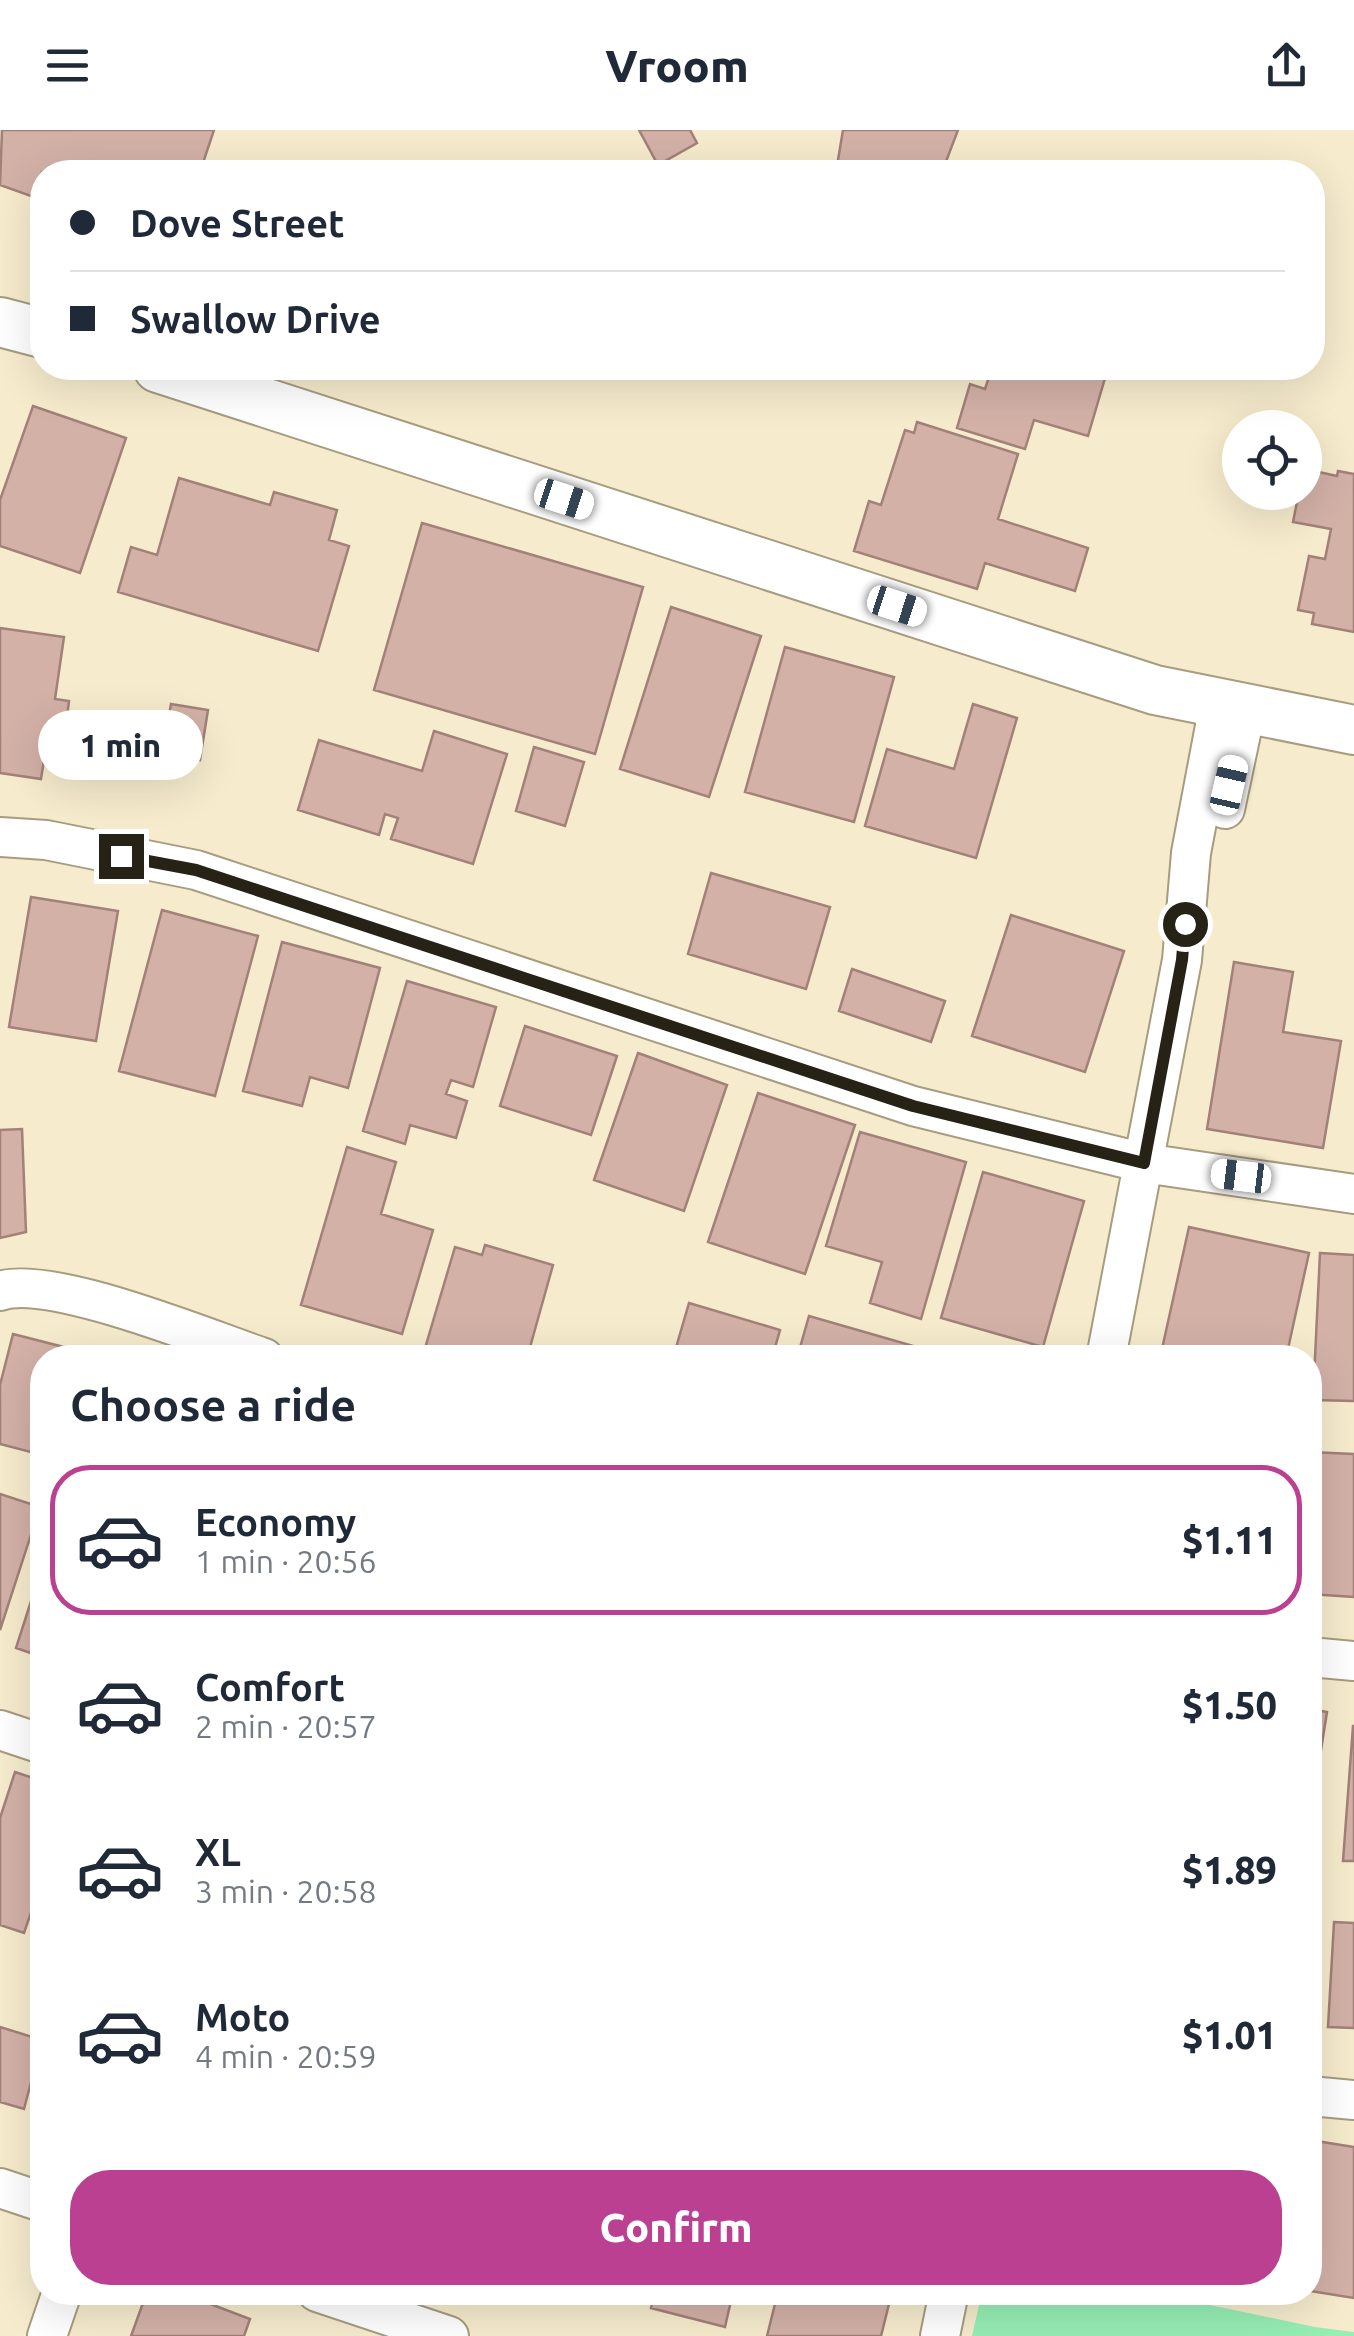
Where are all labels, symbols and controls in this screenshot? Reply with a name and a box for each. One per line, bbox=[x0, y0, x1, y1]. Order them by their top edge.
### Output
icon: menu bbox=[40, 38, 95, 93]
icon: share bbox=[1259, 38, 1314, 93]
text: Vroom bbox=[605, 40, 749, 91]
text: Dove Street bbox=[130, 202, 344, 244]
text: Swallow Drive bbox=[130, 298, 381, 340]
map controls bbox=[1222, 410, 1322, 510]
button: locate bbox=[1222, 410, 1322, 510]
car bbox=[531, 475, 597, 523]
car bbox=[864, 582, 930, 630]
callout: 1 min bbox=[38, 711, 204, 781]
text: 1 min bbox=[80, 727, 161, 763]
car bbox=[1208, 752, 1250, 818]
route end bbox=[99, 834, 144, 879]
route start bbox=[1163, 902, 1208, 947]
car bbox=[1209, 1157, 1273, 1195]
text: Choose a ride bbox=[70, 1379, 356, 1430]
icon: car bbox=[75, 1495, 165, 1585]
text: Economy bbox=[195, 1501, 356, 1543]
text: $1.11 bbox=[1182, 1519, 1277, 1561]
text: 1 min · 20:56 bbox=[195, 1543, 377, 1579]
icon: car bbox=[75, 1660, 165, 1750]
text: Comfort bbox=[195, 1666, 345, 1708]
text: $1.50 bbox=[1182, 1684, 1277, 1726]
text: 2 min · 20:57 bbox=[195, 1708, 377, 1744]
icon: car bbox=[75, 1825, 165, 1915]
text: XL bbox=[195, 1831, 241, 1873]
text: $1.89 bbox=[1182, 1849, 1277, 1891]
text: 3 min · 20:58 bbox=[195, 1873, 377, 1909]
icon: car bbox=[75, 1990, 165, 2080]
text: Moto bbox=[195, 1996, 290, 2038]
text: $1.01 bbox=[1182, 2014, 1277, 2056]
text: 4 min · 20:59 bbox=[195, 2038, 377, 2074]
button: Confirm bbox=[70, 2170, 1282, 2285]

